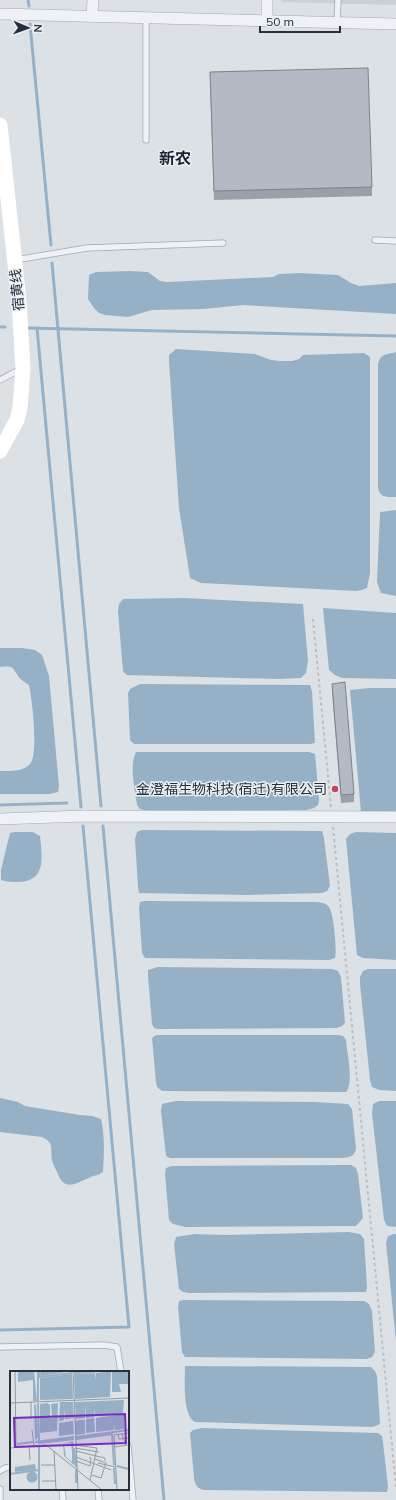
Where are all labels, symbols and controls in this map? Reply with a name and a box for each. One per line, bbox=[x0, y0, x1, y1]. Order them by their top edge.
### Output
north arrow bbox=[8, 8, 48, 48]
scale bar bbox=[260, 8, 340, 34]
text: 50 m bbox=[266, 14, 294, 29]
text: N bbox=[31, 24, 45, 33]
district label: 新农 bbox=[159, 148, 191, 168]
street label: 宿黄线 bbox=[6, 268, 28, 312]
place label: 金澄福生物科技(宿迁)有限公司 bbox=[136, 780, 327, 798]
marker: 金澄福生物科技(宿迁)有限公司 bbox=[330, 784, 340, 794]
inset map bbox=[10, 1371, 129, 1490]

